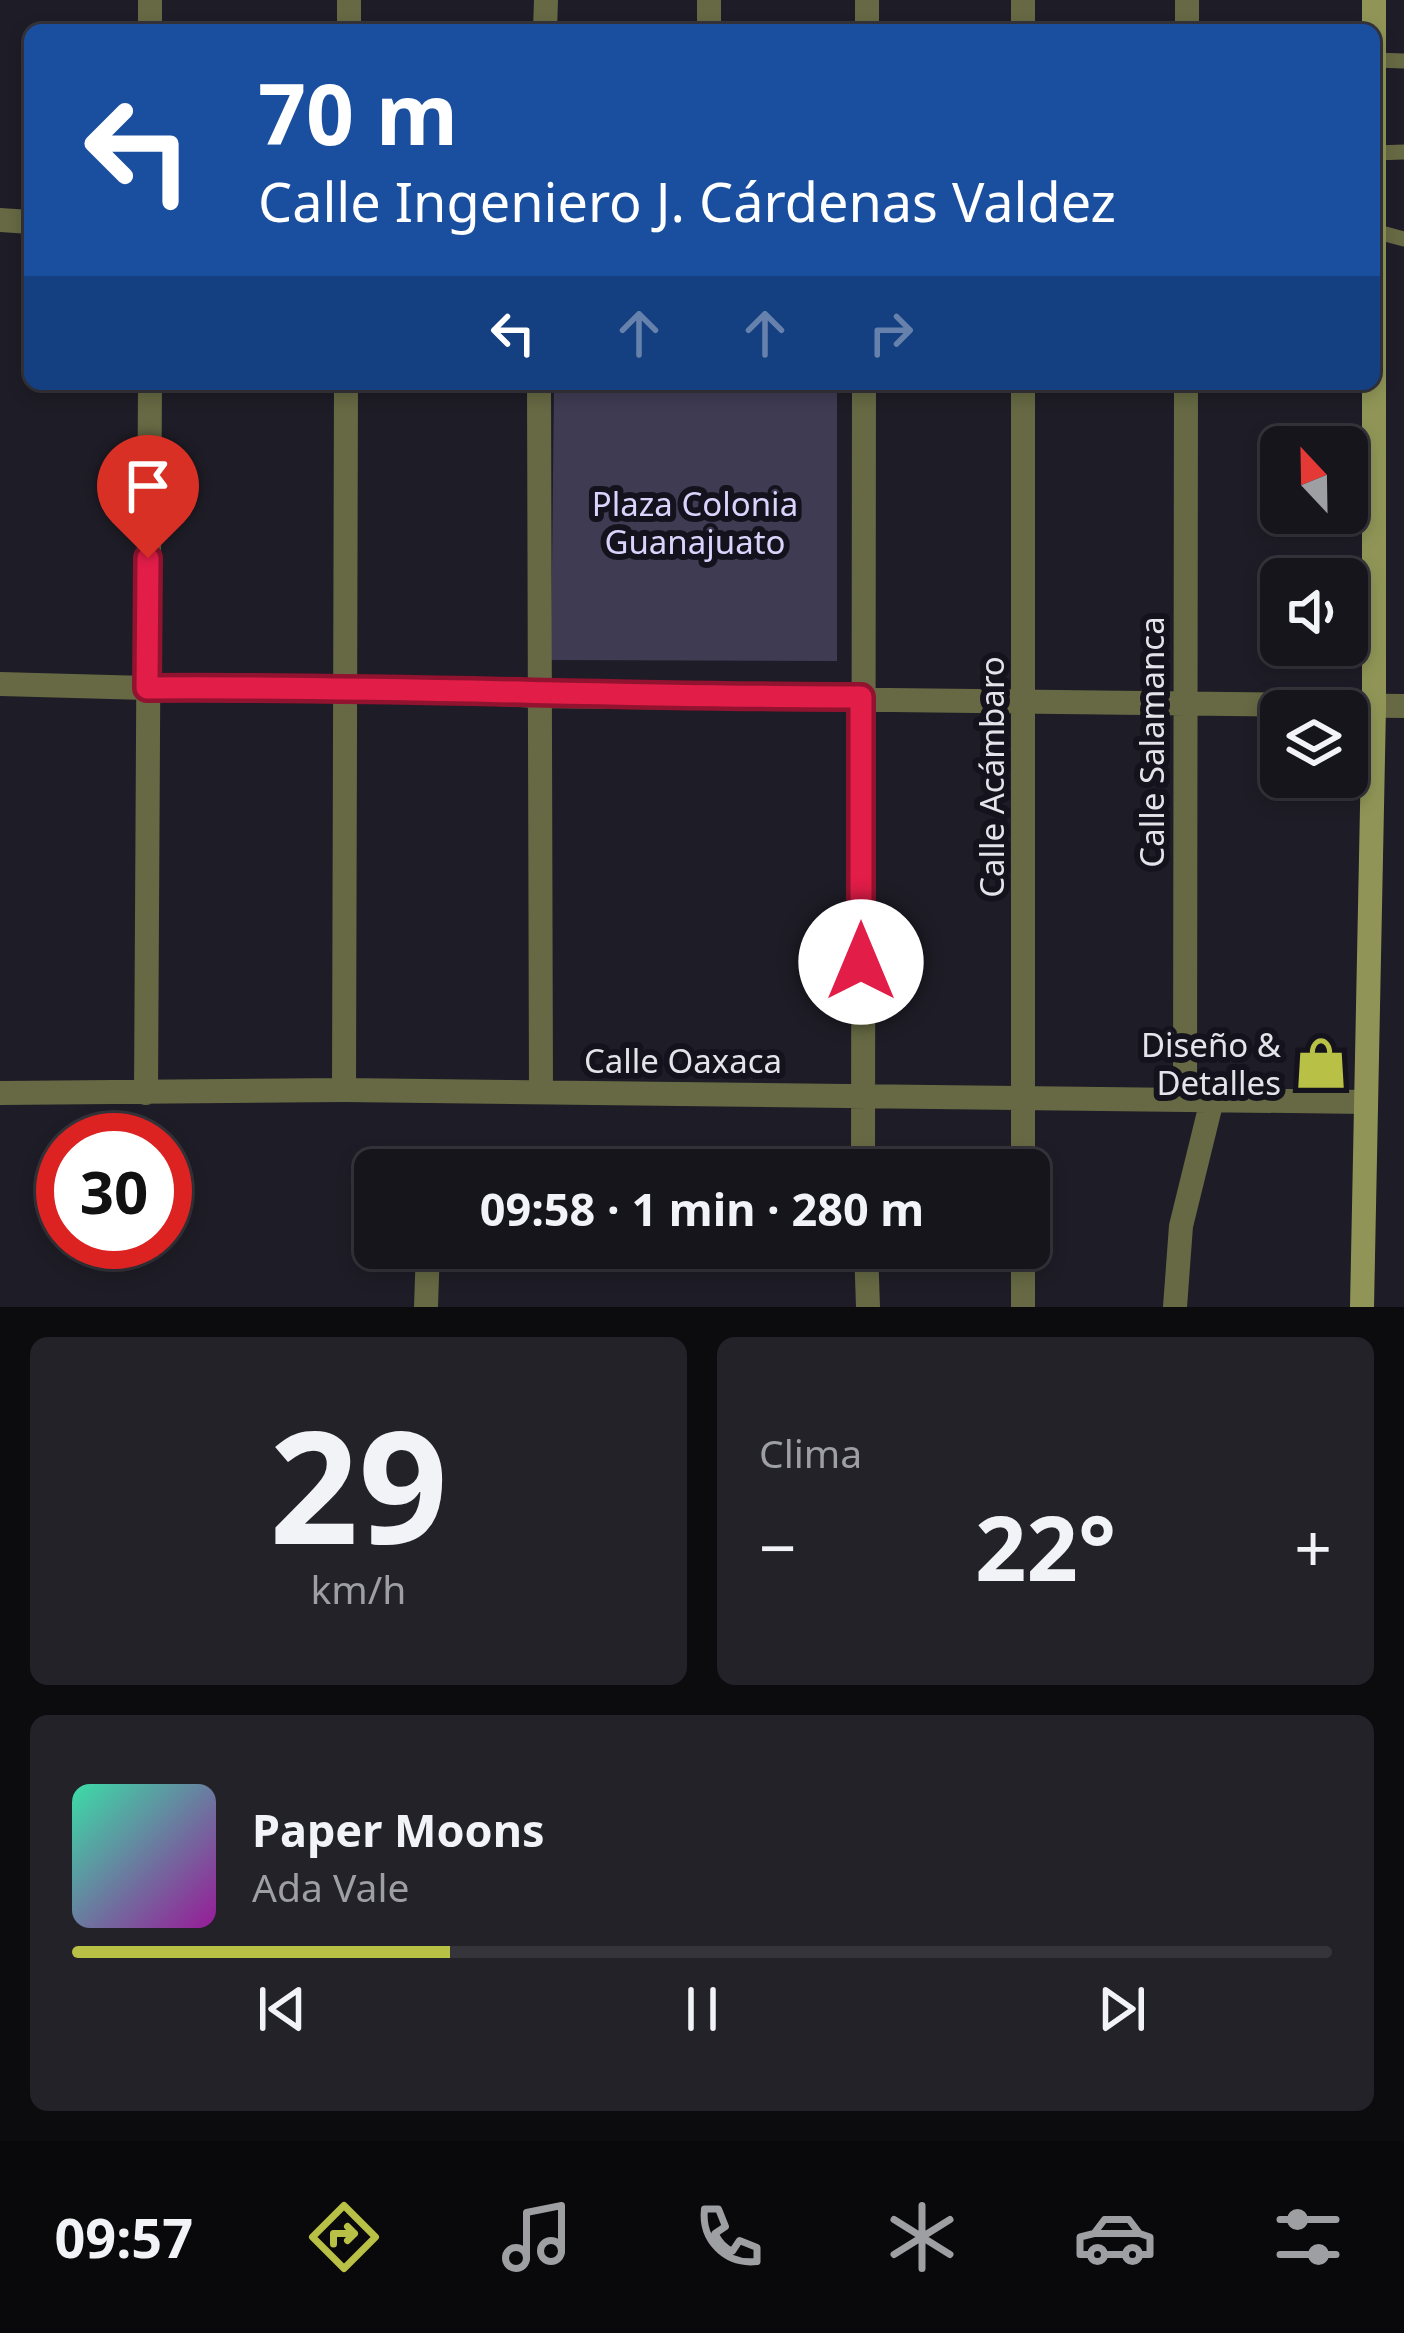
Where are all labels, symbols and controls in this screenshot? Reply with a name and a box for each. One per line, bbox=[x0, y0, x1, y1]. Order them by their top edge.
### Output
text: 70 m bbox=[258, 55, 458, 170]
icon: left bbox=[60, 72, 216, 228]
text: Calle Ingeniero J. Cárdenas Valdez bbox=[258, 164, 1116, 238]
icon: left bbox=[480, 300, 546, 366]
icon: ahead bbox=[606, 300, 672, 366]
icon: ahead bbox=[732, 300, 798, 366]
icon: right bbox=[858, 300, 924, 366]
north arrow bbox=[1260, 426, 1368, 534]
map controls bbox=[1260, 426, 1368, 798]
pin bbox=[97, 435, 199, 558]
icon: arrive bbox=[115, 453, 181, 519]
park label: Plaza Colonia Guanajuato bbox=[592, 481, 798, 564]
button: sound bbox=[1260, 558, 1368, 666]
street label: Calle Salamanca bbox=[1129, 616, 1174, 868]
street label: Calle Acámbaro bbox=[969, 656, 1014, 898]
button: layers bbox=[1260, 690, 1368, 798]
position arrow bbox=[798, 899, 924, 1025]
place label: Diseño & Detalles bbox=[1141, 1022, 1282, 1105]
shop icon: Diseño & Detalles bbox=[1292, 1034, 1350, 1092]
street label: Calle Oaxaca bbox=[584, 1038, 782, 1083]
speed limit sign: 30 bbox=[36, 1113, 192, 1269]
text: 09:58 · 1 min · 280 m bbox=[480, 1178, 924, 1239]
text: 29 bbox=[269, 1377, 448, 1590]
text: Clima bbox=[759, 1426, 862, 1479]
text: 22° bbox=[975, 1485, 1116, 1607]
text: − bbox=[759, 1501, 797, 1591]
text: + bbox=[1294, 1501, 1332, 1591]
text: km/h bbox=[311, 1562, 406, 1615]
text: Paper Moons bbox=[252, 1799, 545, 1860]
text: Ada Vale bbox=[252, 1860, 409, 1913]
icon: previous bbox=[249, 1976, 315, 2042]
icon: pause bbox=[669, 1976, 735, 2042]
icon: next bbox=[1089, 1976, 1155, 2042]
icon: directions bbox=[302, 2195, 386, 2279]
icon: music bbox=[495, 2195, 579, 2279]
icon: phone bbox=[687, 2195, 771, 2279]
icon: climate bbox=[880, 2195, 964, 2279]
icon: car bbox=[1073, 2195, 1157, 2279]
icon: filters bbox=[1266, 2195, 1350, 2279]
text: 09:57 bbox=[54, 2200, 193, 2274]

